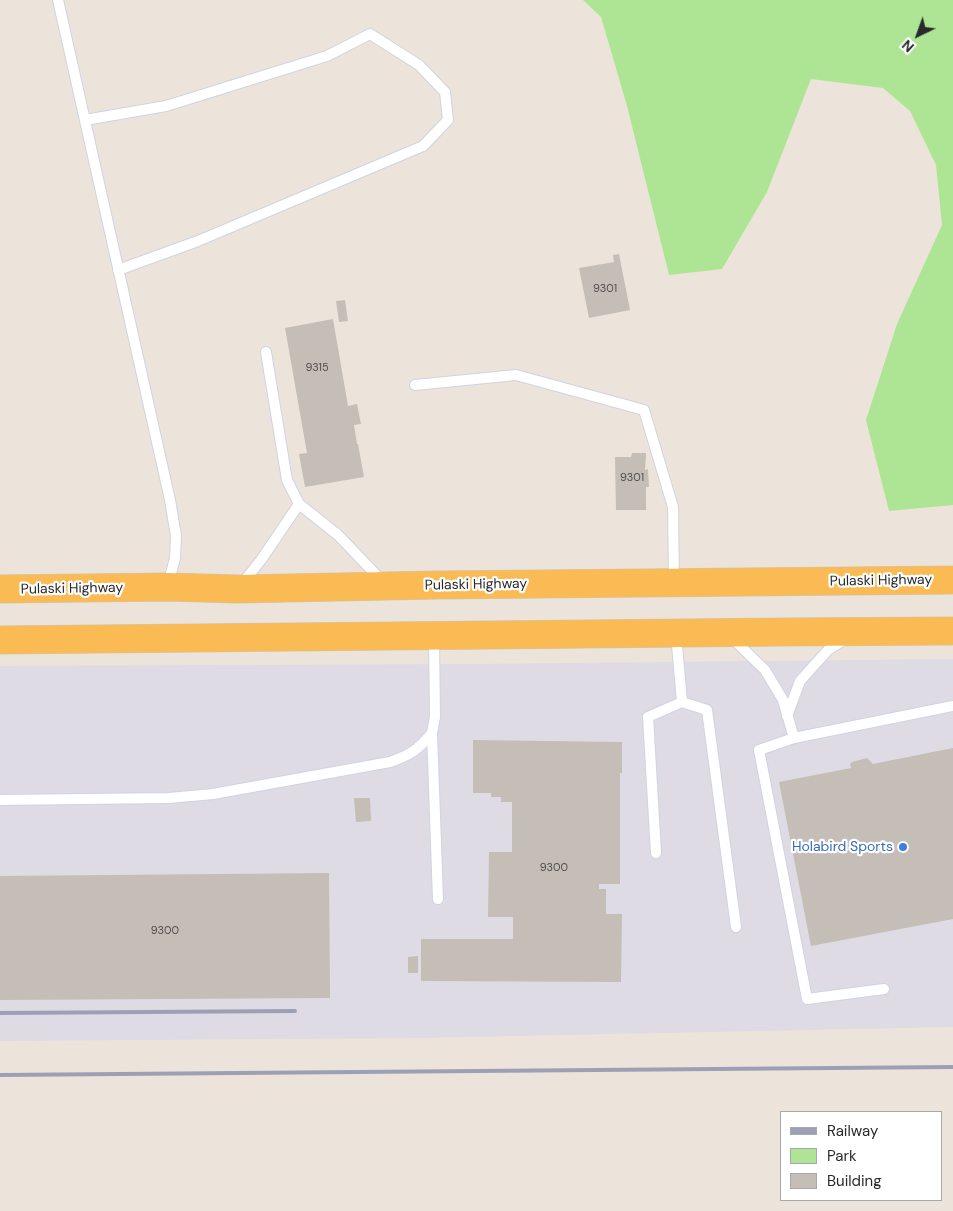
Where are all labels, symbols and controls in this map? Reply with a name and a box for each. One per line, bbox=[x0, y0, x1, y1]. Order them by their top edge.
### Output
north arrow bbox=[893, 10, 943, 60]
text: N bbox=[898, 36, 918, 56]
house number: 9301 bbox=[593, 282, 617, 296]
house number: 9315 bbox=[305, 361, 329, 375]
house number: 9301 bbox=[620, 471, 644, 485]
street label: Pulaski Highway bbox=[830, 572, 932, 590]
street label: Pulaski Highway bbox=[425, 576, 527, 594]
street label: Pulaski Highway bbox=[21, 580, 123, 598]
place label: Holabird Sports bbox=[792, 839, 893, 855]
marker: Holabird Sports bbox=[897, 841, 909, 853]
house number: 9300 bbox=[540, 861, 568, 875]
house number: 9300 bbox=[151, 924, 179, 938]
legend bbox=[780, 1111, 943, 1201]
text: Railway bbox=[827, 1121, 878, 1141]
text: Park bbox=[827, 1146, 857, 1166]
text: Building bbox=[827, 1171, 882, 1191]

